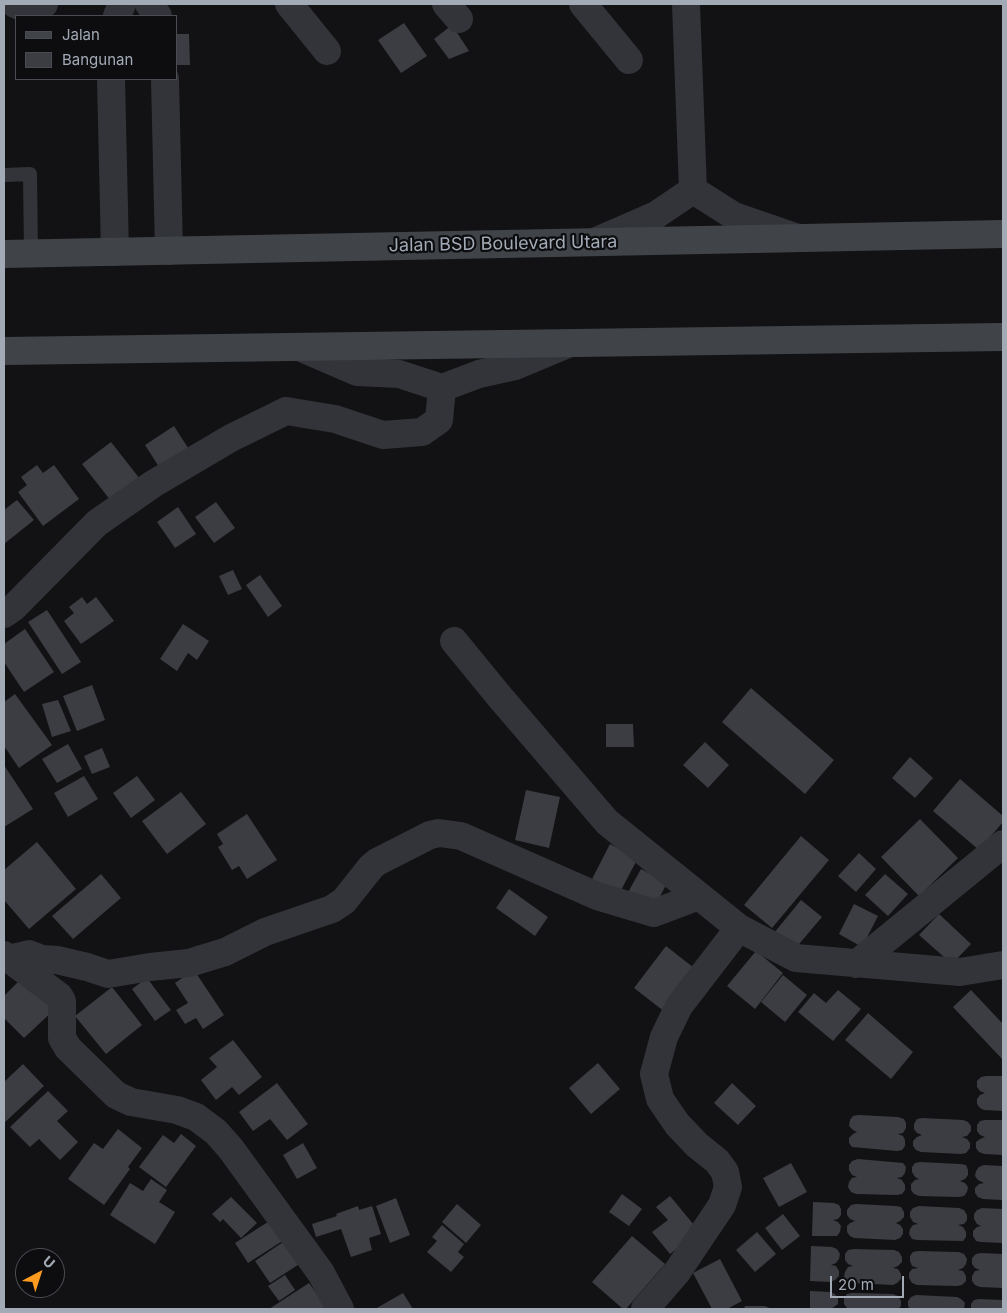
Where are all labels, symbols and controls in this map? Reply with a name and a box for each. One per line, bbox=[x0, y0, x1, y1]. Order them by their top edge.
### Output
legend bbox=[15, 15, 178, 80]
text: Jalan bbox=[62, 25, 100, 44]
text: Bangunan bbox=[62, 50, 133, 69]
street label: Jalan BSD Boulevard Utara bbox=[388, 231, 618, 257]
north arrow bbox=[15, 1248, 65, 1298]
text: U bbox=[40, 1252, 59, 1272]
scale bar bbox=[832, 1266, 906, 1298]
text: 20 m bbox=[838, 1275, 874, 1294]

